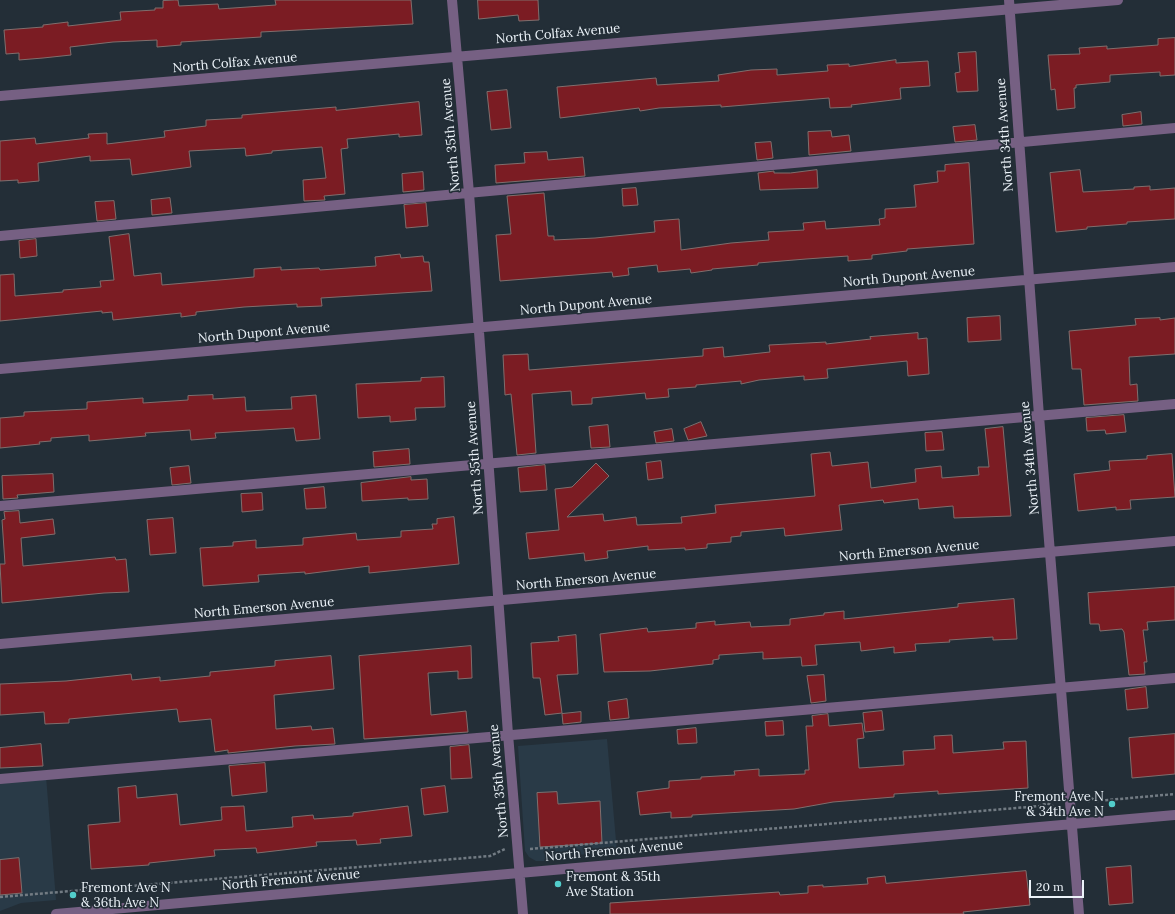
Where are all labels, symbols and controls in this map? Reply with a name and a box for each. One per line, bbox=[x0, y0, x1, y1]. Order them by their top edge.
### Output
street label: North Colfax Avenue bbox=[495, 21, 621, 47]
street label: North Colfax Avenue bbox=[172, 50, 298, 76]
street label: North 35th Avenue bbox=[438, 78, 464, 192]
street label: North 34th Avenue bbox=[993, 78, 1017, 192]
street label: North Dupont Avenue bbox=[842, 263, 976, 291]
street label: North Dupont Avenue bbox=[519, 291, 653, 319]
street label: North Dupont Avenue bbox=[197, 319, 331, 347]
street label: North 35th Avenue bbox=[463, 401, 487, 515]
street label: North 34th Avenue bbox=[1017, 401, 1043, 515]
street label: North Emerson Avenue bbox=[838, 537, 980, 565]
street label: North Emerson Avenue bbox=[515, 566, 657, 594]
street label: North Emerson Avenue bbox=[193, 594, 335, 622]
street label: North 35th Avenue bbox=[486, 724, 512, 838]
place label: Fremont Ave N & 34th Ave N bbox=[1014, 789, 1104, 820]
marker: Fremont Ave N & 34th Ave N bbox=[1107, 799, 1117, 809]
street label: North Fremont Avenue bbox=[544, 837, 684, 865]
street label: North Fremont Avenue bbox=[221, 866, 361, 894]
place label: Fremont & 35th Ave Station bbox=[566, 869, 661, 900]
scale bar bbox=[1031, 872, 1086, 898]
marker: Fremont & 35th Ave Station bbox=[553, 879, 563, 889]
text: 20 m bbox=[1036, 879, 1064, 894]
place label: Fremont Ave N & 36th Ave N bbox=[81, 880, 171, 911]
marker: Fremont Ave N & 36th Ave N bbox=[68, 890, 78, 900]

